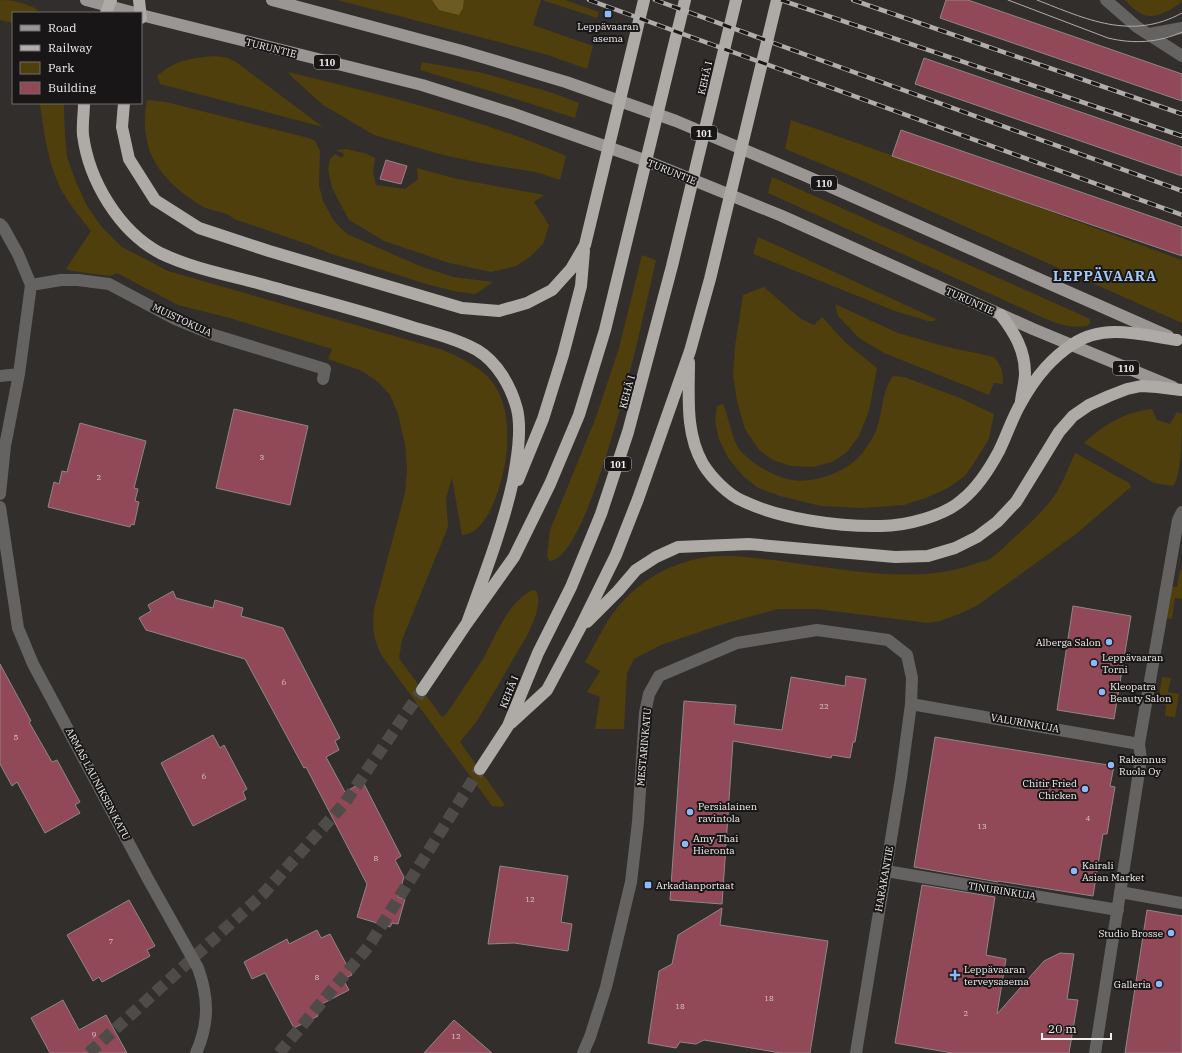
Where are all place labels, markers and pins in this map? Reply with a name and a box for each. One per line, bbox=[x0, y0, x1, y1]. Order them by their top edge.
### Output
marker: Leppävaaran asema bbox=[603, 9, 613, 19]
place label: Leppävaaran asema bbox=[577, 20, 639, 45]
place label: Alberga Salon bbox=[1036, 636, 1102, 649]
marker: Alberga Salon bbox=[1104, 637, 1114, 647]
place label: Leppävaaran Torni bbox=[1102, 651, 1164, 676]
marker: Leppävaaran Torni bbox=[1089, 658, 1099, 668]
place label: Kleopatra Beauty Salon bbox=[1110, 680, 1172, 705]
marker: Kleopatra Beauty Salon bbox=[1097, 687, 1107, 697]
place label: Rakennus Ruola Oy bbox=[1119, 753, 1166, 778]
marker: Rakennus Ruola Oy bbox=[1106, 760, 1116, 770]
place label: Chitir Fried Chicken bbox=[1023, 777, 1078, 802]
marker: Chitir Fried Chicken bbox=[1080, 784, 1090, 794]
place label: Persialainen ravintola bbox=[698, 800, 758, 825]
marker: Persialainen ravintola bbox=[685, 807, 695, 817]
place label: Amy Thai Hieronta bbox=[693, 832, 738, 857]
marker: Amy Thai Hieronta bbox=[680, 839, 690, 849]
place label: Kairali Asian Market bbox=[1082, 859, 1145, 884]
marker: Kairali Asian Market bbox=[1069, 866, 1079, 876]
place label: Arkadianportaat bbox=[656, 879, 734, 892]
marker: Arkadianportaat bbox=[643, 880, 653, 890]
place label: Studio Brosse bbox=[1098, 927, 1163, 940]
marker: Studio Brosse bbox=[1166, 928, 1176, 938]
place label: Leppävaaran terveysasema bbox=[964, 963, 1030, 988]
marker: Leppävaaran terveysasema bbox=[949, 969, 961, 981]
place label: Galleria bbox=[1114, 978, 1152, 991]
marker: Galleria bbox=[1154, 979, 1164, 989]

